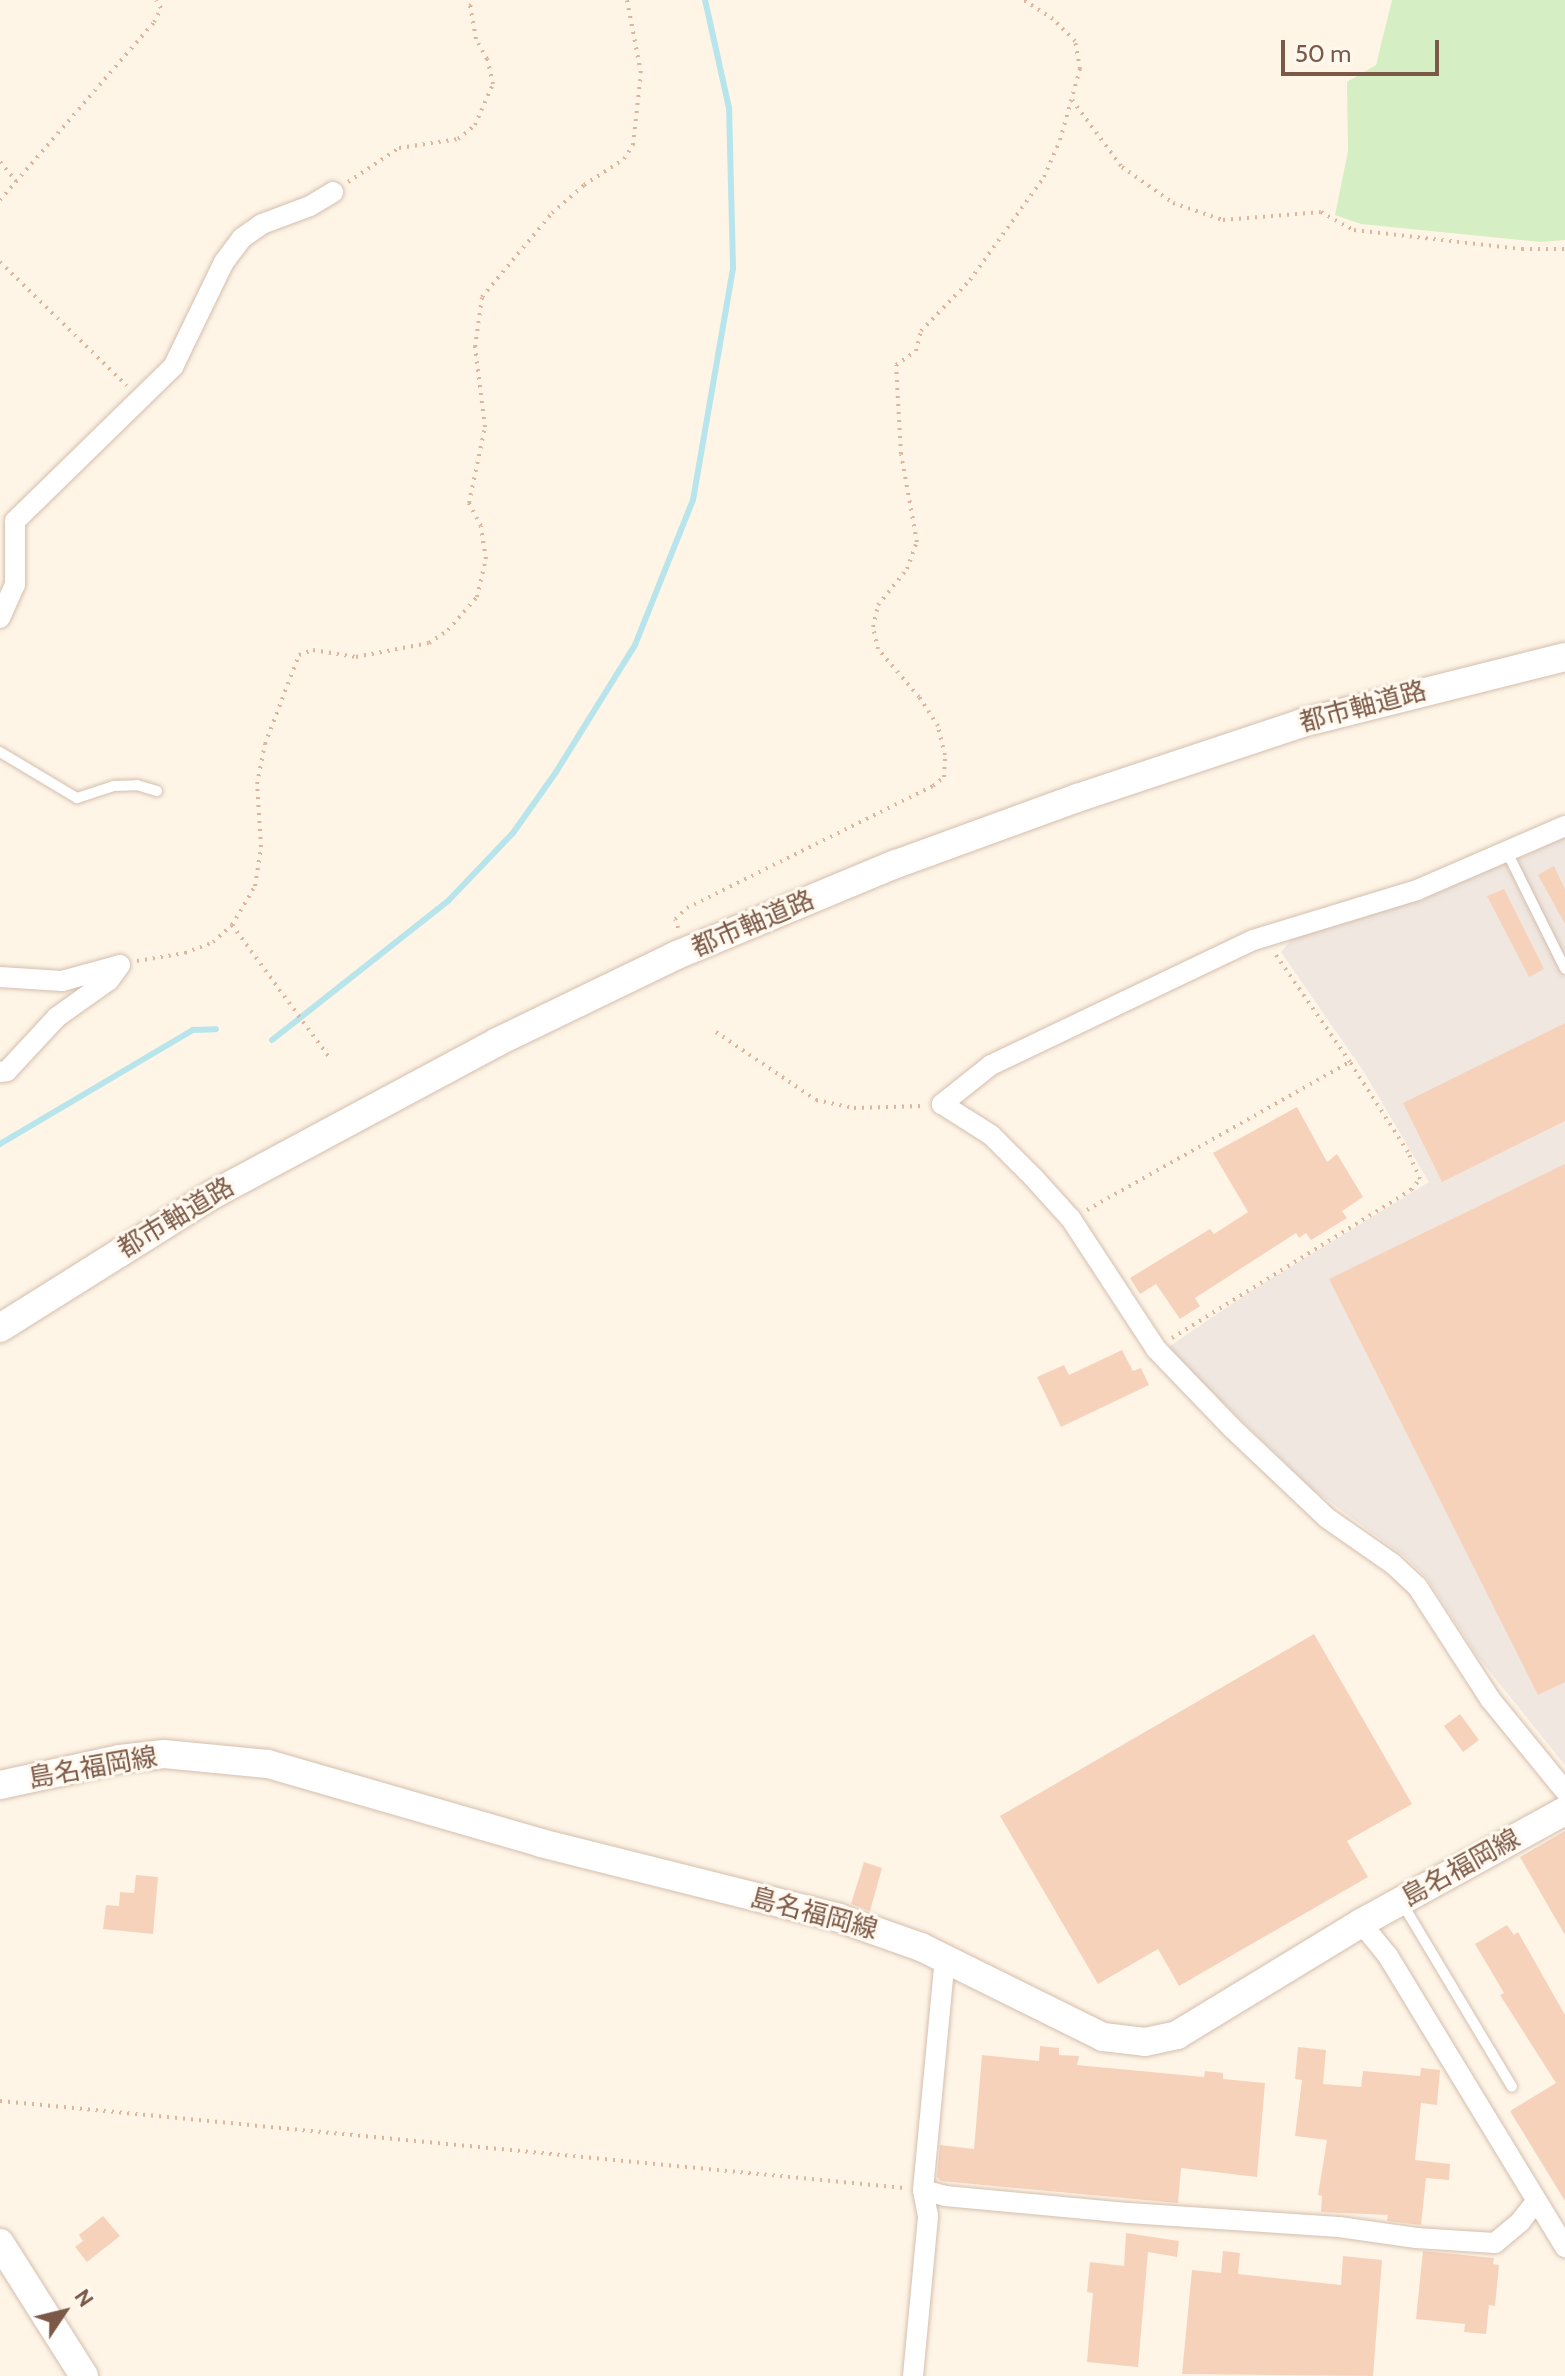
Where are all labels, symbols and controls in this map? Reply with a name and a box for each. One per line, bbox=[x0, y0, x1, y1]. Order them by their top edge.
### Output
scale bar bbox=[1285, 24, 1443, 74]
text: 50 m bbox=[1295, 39, 1351, 68]
street label: 都市軸道路 bbox=[1296, 675, 1430, 739]
street label: 都市軸道路 bbox=[687, 884, 819, 964]
street label: 都市軸道路 bbox=[112, 1171, 240, 1265]
street label: 島名福岡線 bbox=[26, 1741, 160, 1795]
street label: 島名福岡線 bbox=[1397, 1823, 1525, 1913]
street label: 島名福岡線 bbox=[747, 1882, 881, 1946]
north arrow bbox=[24, 2272, 104, 2352]
text: N bbox=[69, 2284, 100, 2312]

